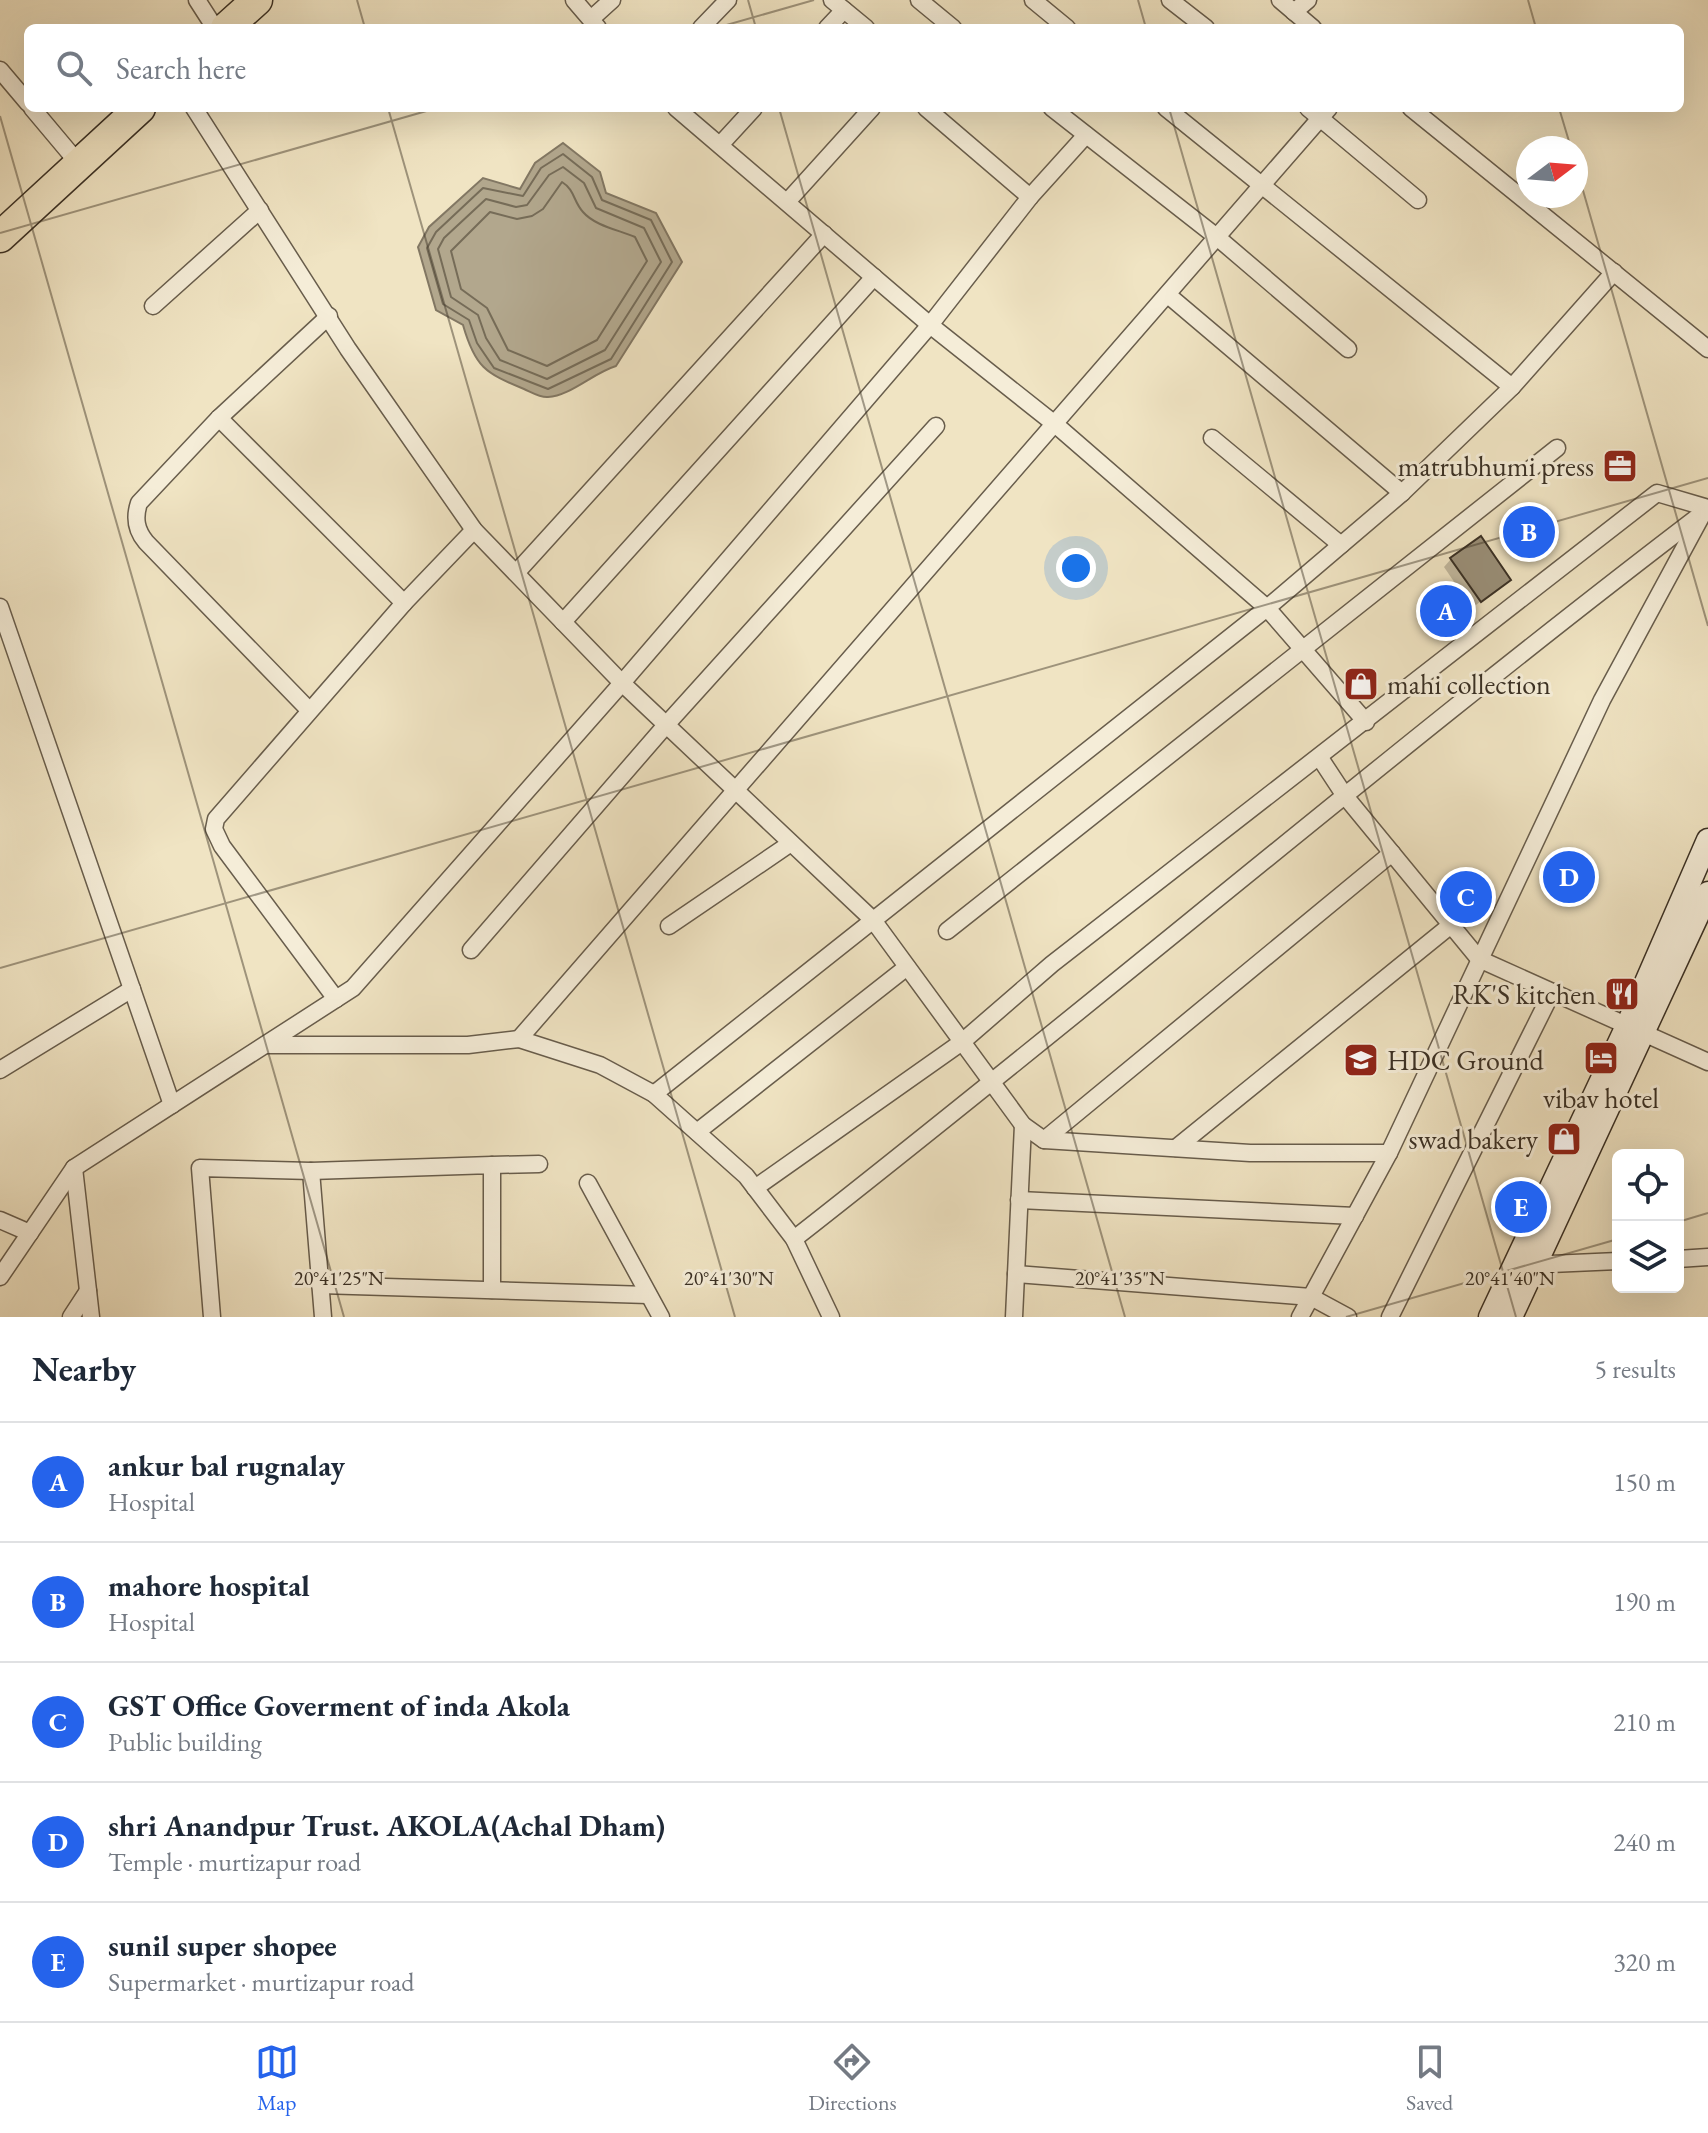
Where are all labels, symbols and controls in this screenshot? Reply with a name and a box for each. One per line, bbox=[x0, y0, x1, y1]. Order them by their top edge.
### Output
search box bbox=[24, 24, 1684, 112]
icon: search bbox=[52, 46, 96, 90]
text: Search here bbox=[116, 49, 246, 88]
north arrow bbox=[1516, 136, 1588, 208]
office icon: matrubhumi press bbox=[1601, 447, 1639, 485]
place label: matrubhumi press bbox=[1398, 448, 1594, 484]
pin: B bbox=[1503, 502, 1555, 562]
your location bbox=[1056, 548, 1096, 588]
pin: A bbox=[1420, 581, 1472, 641]
shop icon: mahi collection bbox=[1342, 665, 1380, 703]
place label: mahi collection bbox=[1387, 666, 1551, 702]
pin: D bbox=[1543, 847, 1595, 907]
pin: C bbox=[1440, 867, 1492, 927]
restaurant icon: RK'S kitchen bbox=[1603, 975, 1641, 1013]
place label: RK'S kitchen bbox=[1452, 976, 1596, 1012]
hotel icon: vibav hotel bbox=[1582, 1039, 1620, 1077]
school or university icon: HDC Ground bbox=[1342, 1041, 1380, 1079]
place label: HDC Ground bbox=[1387, 1042, 1544, 1078]
place label: vibav hotel bbox=[1543, 1080, 1659, 1116]
shop icon: swad bakery bbox=[1545, 1120, 1583, 1158]
place label: swad bakery bbox=[1409, 1121, 1539, 1157]
map controls bbox=[1612, 1149, 1684, 1293]
button: locate bbox=[1612, 1149, 1684, 1221]
pin: E bbox=[1495, 1177, 1547, 1237]
button: layers bbox=[1612, 1221, 1684, 1293]
text: 20°41'25"N bbox=[294, 1265, 384, 1291]
text: 20°41'30"N bbox=[684, 1265, 774, 1291]
text: 20°41'35"N bbox=[1075, 1265, 1165, 1291]
text: 20°41'40"N bbox=[1465, 1265, 1555, 1291]
text: Nearby bbox=[32, 1347, 136, 1391]
text: 5 results bbox=[1595, 1352, 1676, 1386]
text: ankur bal rugnalay bbox=[108, 1446, 345, 1485]
text: A bbox=[49, 1465, 67, 1499]
text: 150 m bbox=[1613, 1465, 1676, 1499]
text: Hospital bbox=[108, 1485, 195, 1519]
text: mahore hospital bbox=[108, 1566, 310, 1605]
text: B bbox=[50, 1585, 66, 1619]
text: 190 m bbox=[1613, 1585, 1676, 1619]
text: Hospital bbox=[108, 1605, 195, 1639]
text: GST Office Goverment of inda Akola bbox=[108, 1686, 570, 1725]
text: C bbox=[49, 1705, 67, 1739]
text: 210 m bbox=[1613, 1705, 1676, 1739]
text: Public building bbox=[108, 1725, 262, 1759]
text: shri Anandpur Trust. AKOLA(Achal Dham) bbox=[108, 1806, 665, 1845]
text: D bbox=[48, 1825, 68, 1859]
text: 240 m bbox=[1613, 1825, 1676, 1859]
text: Temple · murtizapur road bbox=[108, 1845, 361, 1879]
text: sunil super shopee bbox=[108, 1926, 337, 1965]
text: E bbox=[51, 1945, 65, 1979]
text: 320 m bbox=[1613, 1945, 1676, 1979]
text: Supermarket · murtizapur road bbox=[108, 1965, 414, 1999]
tab: Map bbox=[255, 2040, 299, 2117]
tab: Directions bbox=[808, 2040, 897, 2117]
tab: Saved bbox=[1406, 2040, 1453, 2117]

